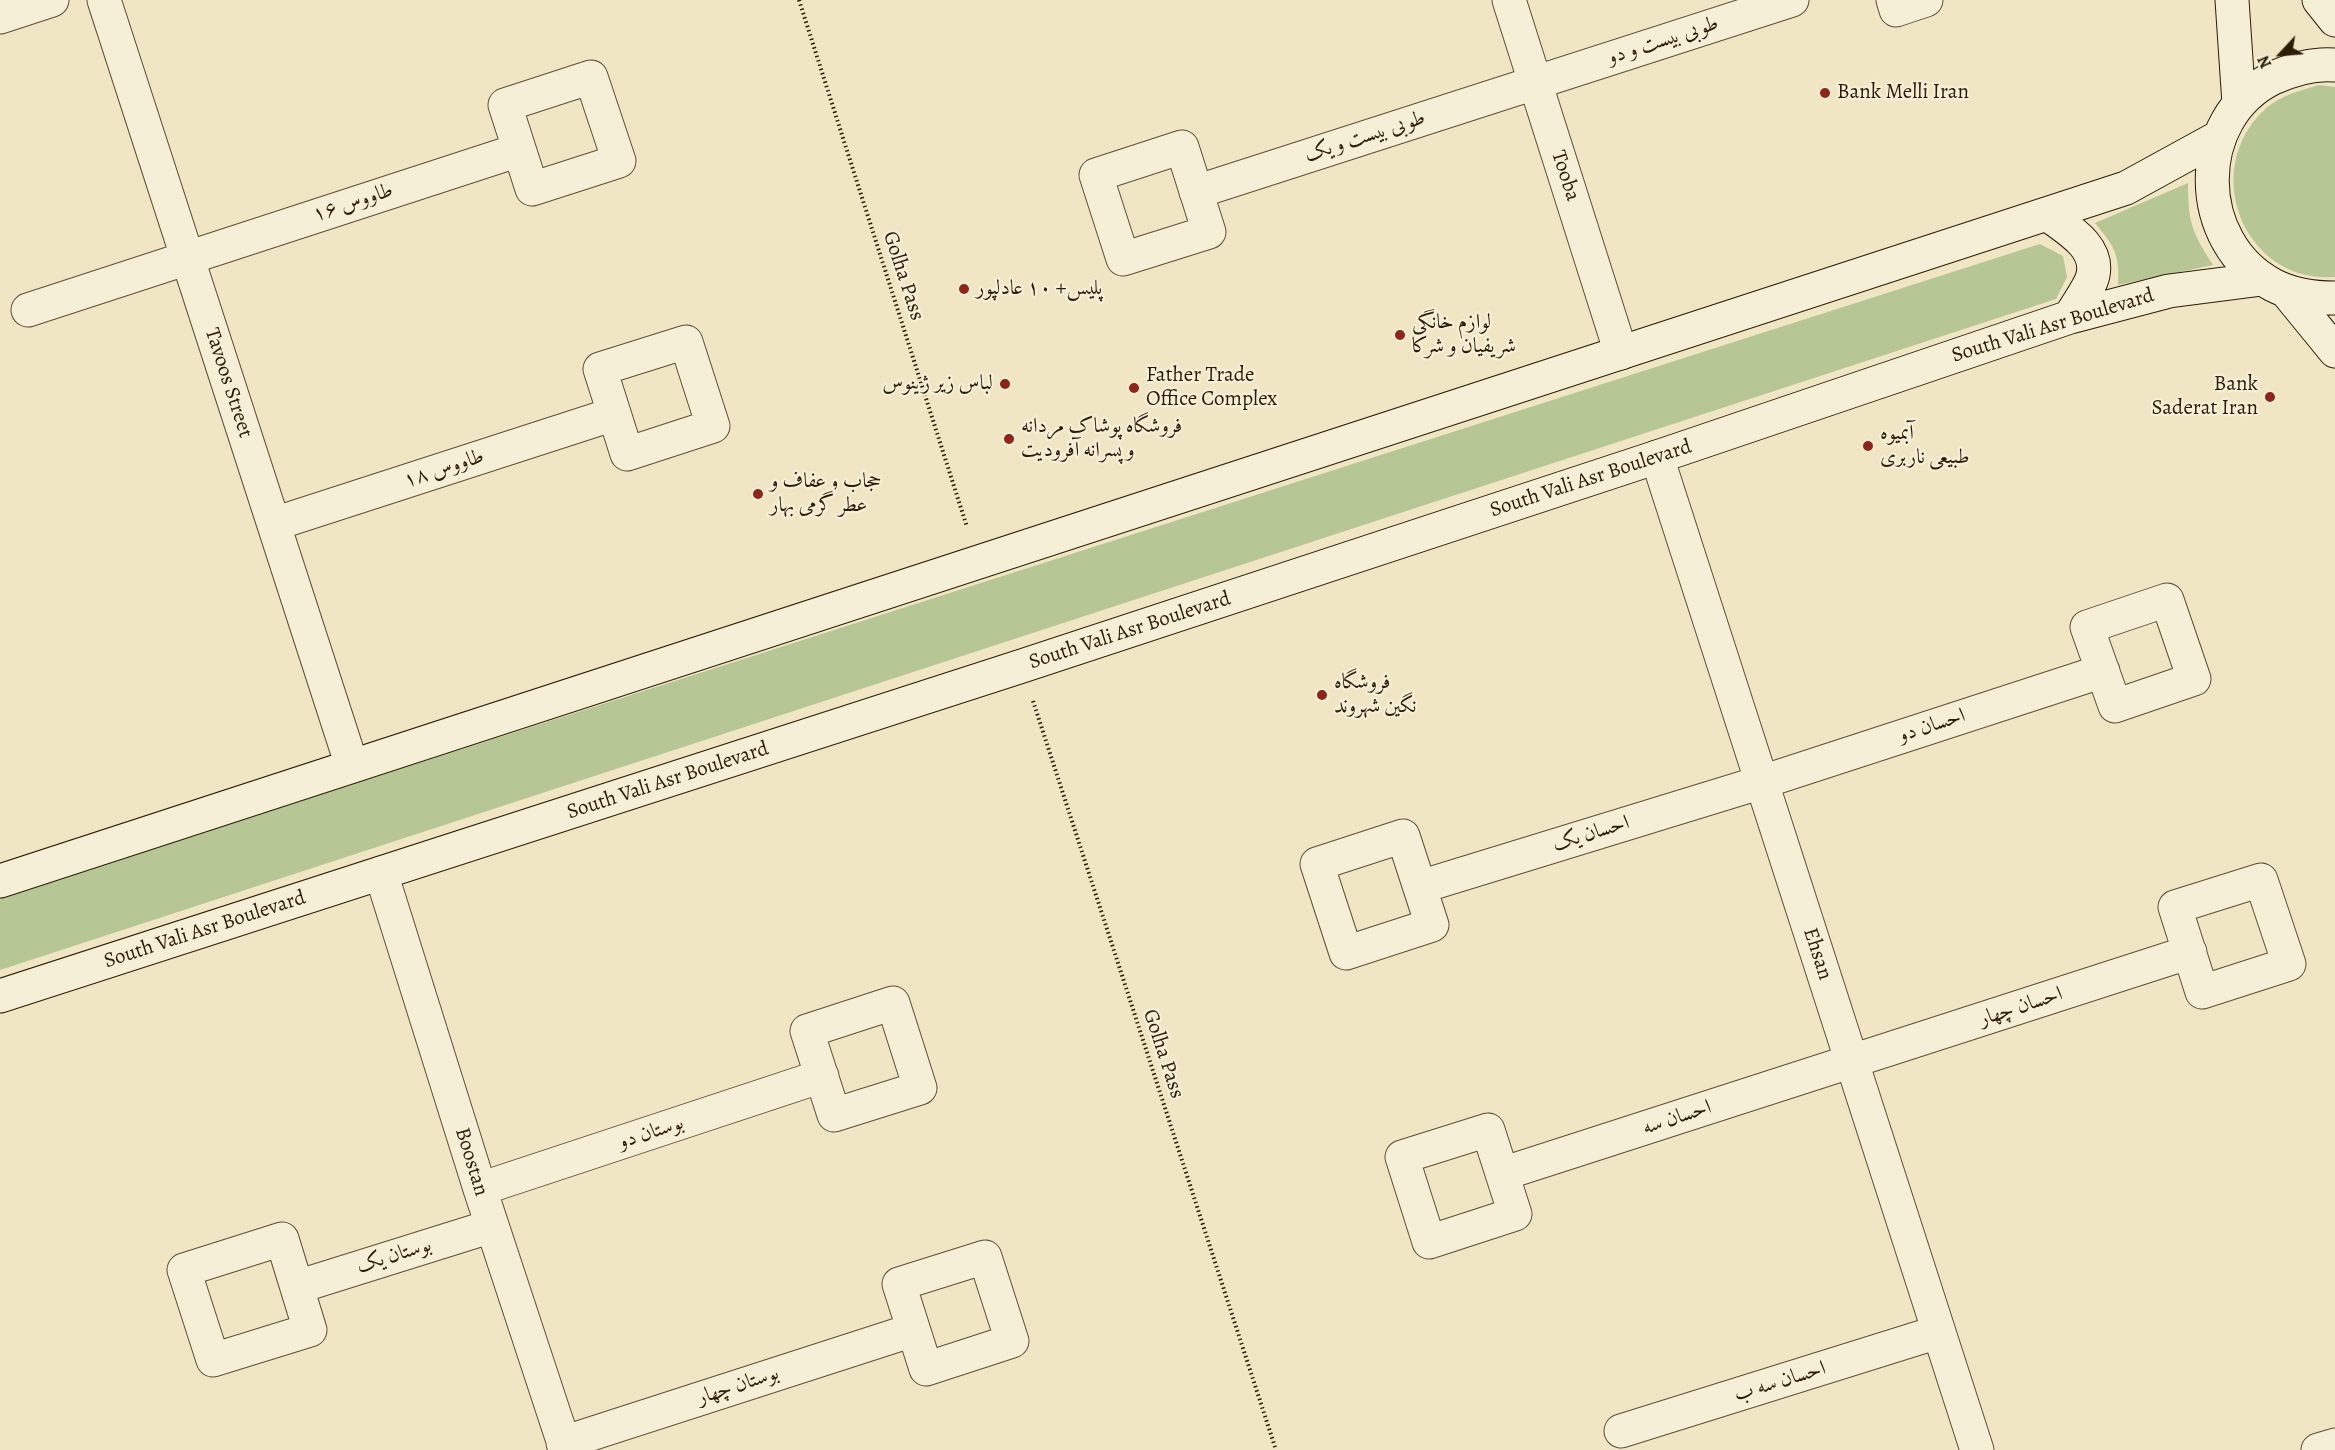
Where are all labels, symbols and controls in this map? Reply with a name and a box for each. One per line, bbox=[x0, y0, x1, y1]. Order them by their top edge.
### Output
street label: طوبی بیست و دو bbox=[1604, 11, 1722, 71]
north arrow bbox=[2251, 24, 2311, 84]
text: N bbox=[2252, 52, 2277, 72]
place label: Bank Melli Iran bbox=[1837, 80, 1969, 106]
marker: Bank Melli Iran bbox=[1818, 86, 1832, 100]
street label: طوبی بیست و یک bbox=[1301, 106, 1429, 168]
street label: Tooba bbox=[1545, 148, 1585, 204]
street label: طاووس ۱۶ bbox=[310, 178, 396, 228]
street label: Golha Pass bbox=[877, 228, 929, 324]
place label: پلیس+ ۱۰ عادلپور bbox=[976, 276, 1102, 302]
marker: پلیس+ ۱۰ عادلپور bbox=[957, 282, 971, 296]
street label: South Vali Asr Boulevard bbox=[1949, 283, 2157, 369]
place label: لوازم خانگی شریفیان و شرکا bbox=[1412, 310, 1516, 360]
street label: Tavoos Street bbox=[198, 325, 258, 441]
marker: لوازم خانگی شریفیان و شرکا bbox=[1393, 328, 1407, 342]
place label: Father Trade Office Complex bbox=[1146, 363, 1277, 413]
place label: لباس زیر ژینوس bbox=[882, 371, 993, 397]
place label: Bank Saderat Iran bbox=[2152, 372, 2258, 422]
marker: لباس زیر ژینوس bbox=[998, 377, 1012, 391]
marker: Father Trade Office Complex bbox=[1127, 381, 1141, 395]
marker: Bank Saderat Iran bbox=[2263, 390, 2277, 404]
place label: فروشگاه پوشاک مردانه و پسرانه آفرودیت bbox=[1021, 414, 1182, 464]
place label: آبمیوه طبیعی ناربری bbox=[1880, 421, 1970, 471]
marker: فروشگاه پوشاک مردانه و پسرانه آفرودیت bbox=[1002, 432, 1016, 446]
street label: South Vali Asr Boulevard bbox=[1487, 435, 1695, 523]
marker: آبمیوه طبیعی ناربری bbox=[1861, 439, 1875, 453]
street label: طاووس ۱۸ bbox=[401, 444, 487, 494]
place label: حجاب و عفاف و عطر گرمی بهار bbox=[770, 469, 882, 519]
marker: حجاب و عفاف و عطر گرمی بهار bbox=[751, 487, 765, 501]
street label: South Vali Asr Boulevard bbox=[1026, 587, 1234, 675]
place label: فروشگاه نگین شهروند bbox=[1334, 670, 1417, 720]
marker: فروشگاه نگین شهروند bbox=[1315, 688, 1329, 702]
street label: احسان دو bbox=[1895, 703, 1969, 749]
street label: South Vali Asr Boulevard bbox=[564, 737, 772, 825]
street label: احسان یک bbox=[1550, 810, 1632, 858]
street label: South Vali Asr Boulevard bbox=[101, 886, 309, 974]
street label: Ehsan bbox=[1797, 925, 1837, 983]
street label: احسان چهار bbox=[1976, 982, 2066, 1032]
street label: Golha Pass bbox=[1137, 1006, 1189, 1102]
street label: احسان سه bbox=[1639, 1095, 1715, 1141]
street label: بوستان دو bbox=[615, 1111, 687, 1155]
street label: Boostan bbox=[449, 1125, 493, 1199]
street label: بوستان یک bbox=[353, 1233, 435, 1279]
street label: احسان سه ب bbox=[1731, 1356, 1829, 1408]
street label: بوستان چهار bbox=[694, 1361, 782, 1411]

